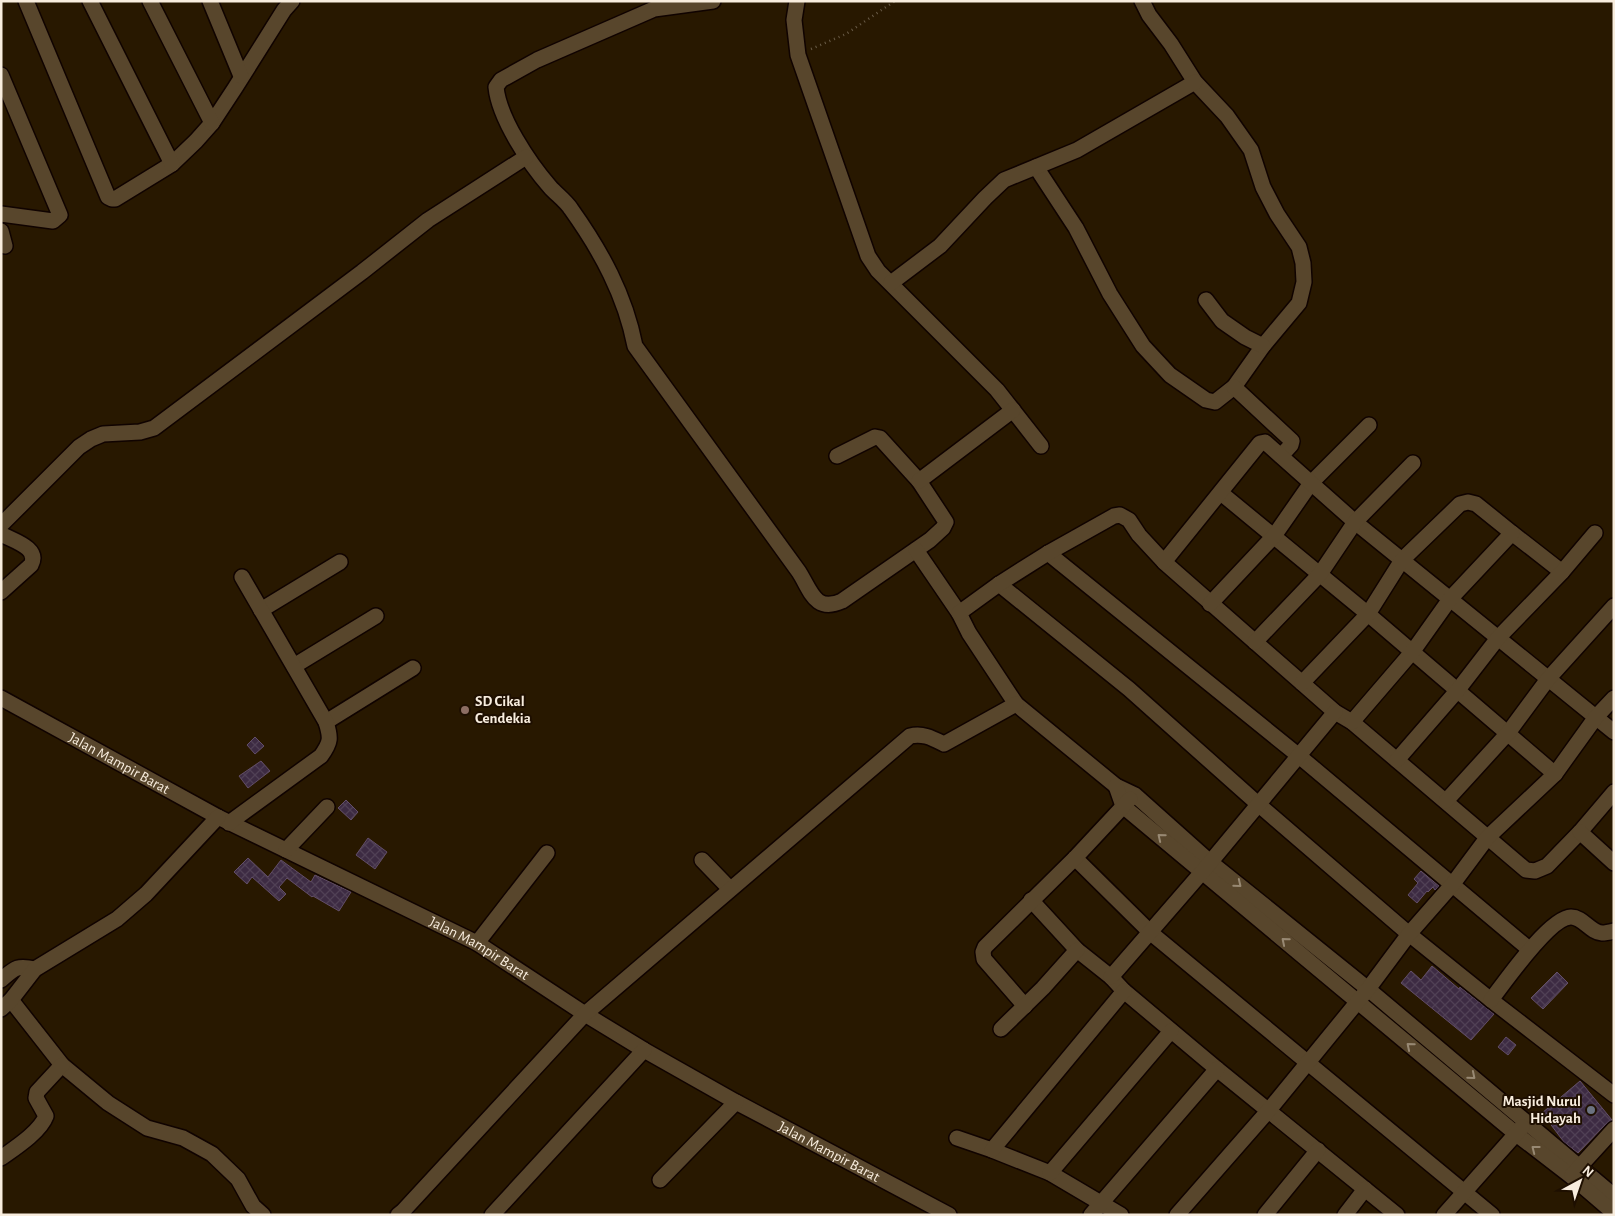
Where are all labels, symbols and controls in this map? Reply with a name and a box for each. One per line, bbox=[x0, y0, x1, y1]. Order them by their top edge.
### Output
place label: SD Cikal Cendekia bbox=[475, 694, 531, 726]
marker: SD Cikal Cendekia bbox=[459, 704, 471, 716]
street label: Jalan Mampir Barat bbox=[66, 729, 172, 797]
one-way arrow bbox=[1157, 833, 1166, 842]
one-way arrow bbox=[1232, 878, 1241, 886]
street label: Jalan Mampir Barat bbox=[427, 914, 532, 983]
one-way arrow bbox=[1282, 938, 1291, 947]
one-way arrow bbox=[1406, 1042, 1415, 1051]
one-way arrow bbox=[1466, 1070, 1475, 1079]
place label: Masjid Nurul Hidayah bbox=[1503, 1094, 1581, 1126]
marker: Masjid Nurul Hidayah bbox=[1585, 1104, 1597, 1116]
street label: Jalan Mampir Barat bbox=[776, 1118, 883, 1184]
one-way arrow bbox=[1531, 1146, 1541, 1155]
north arrow bbox=[1555, 1156, 1605, 1206]
text: N bbox=[1579, 1163, 1596, 1180]

